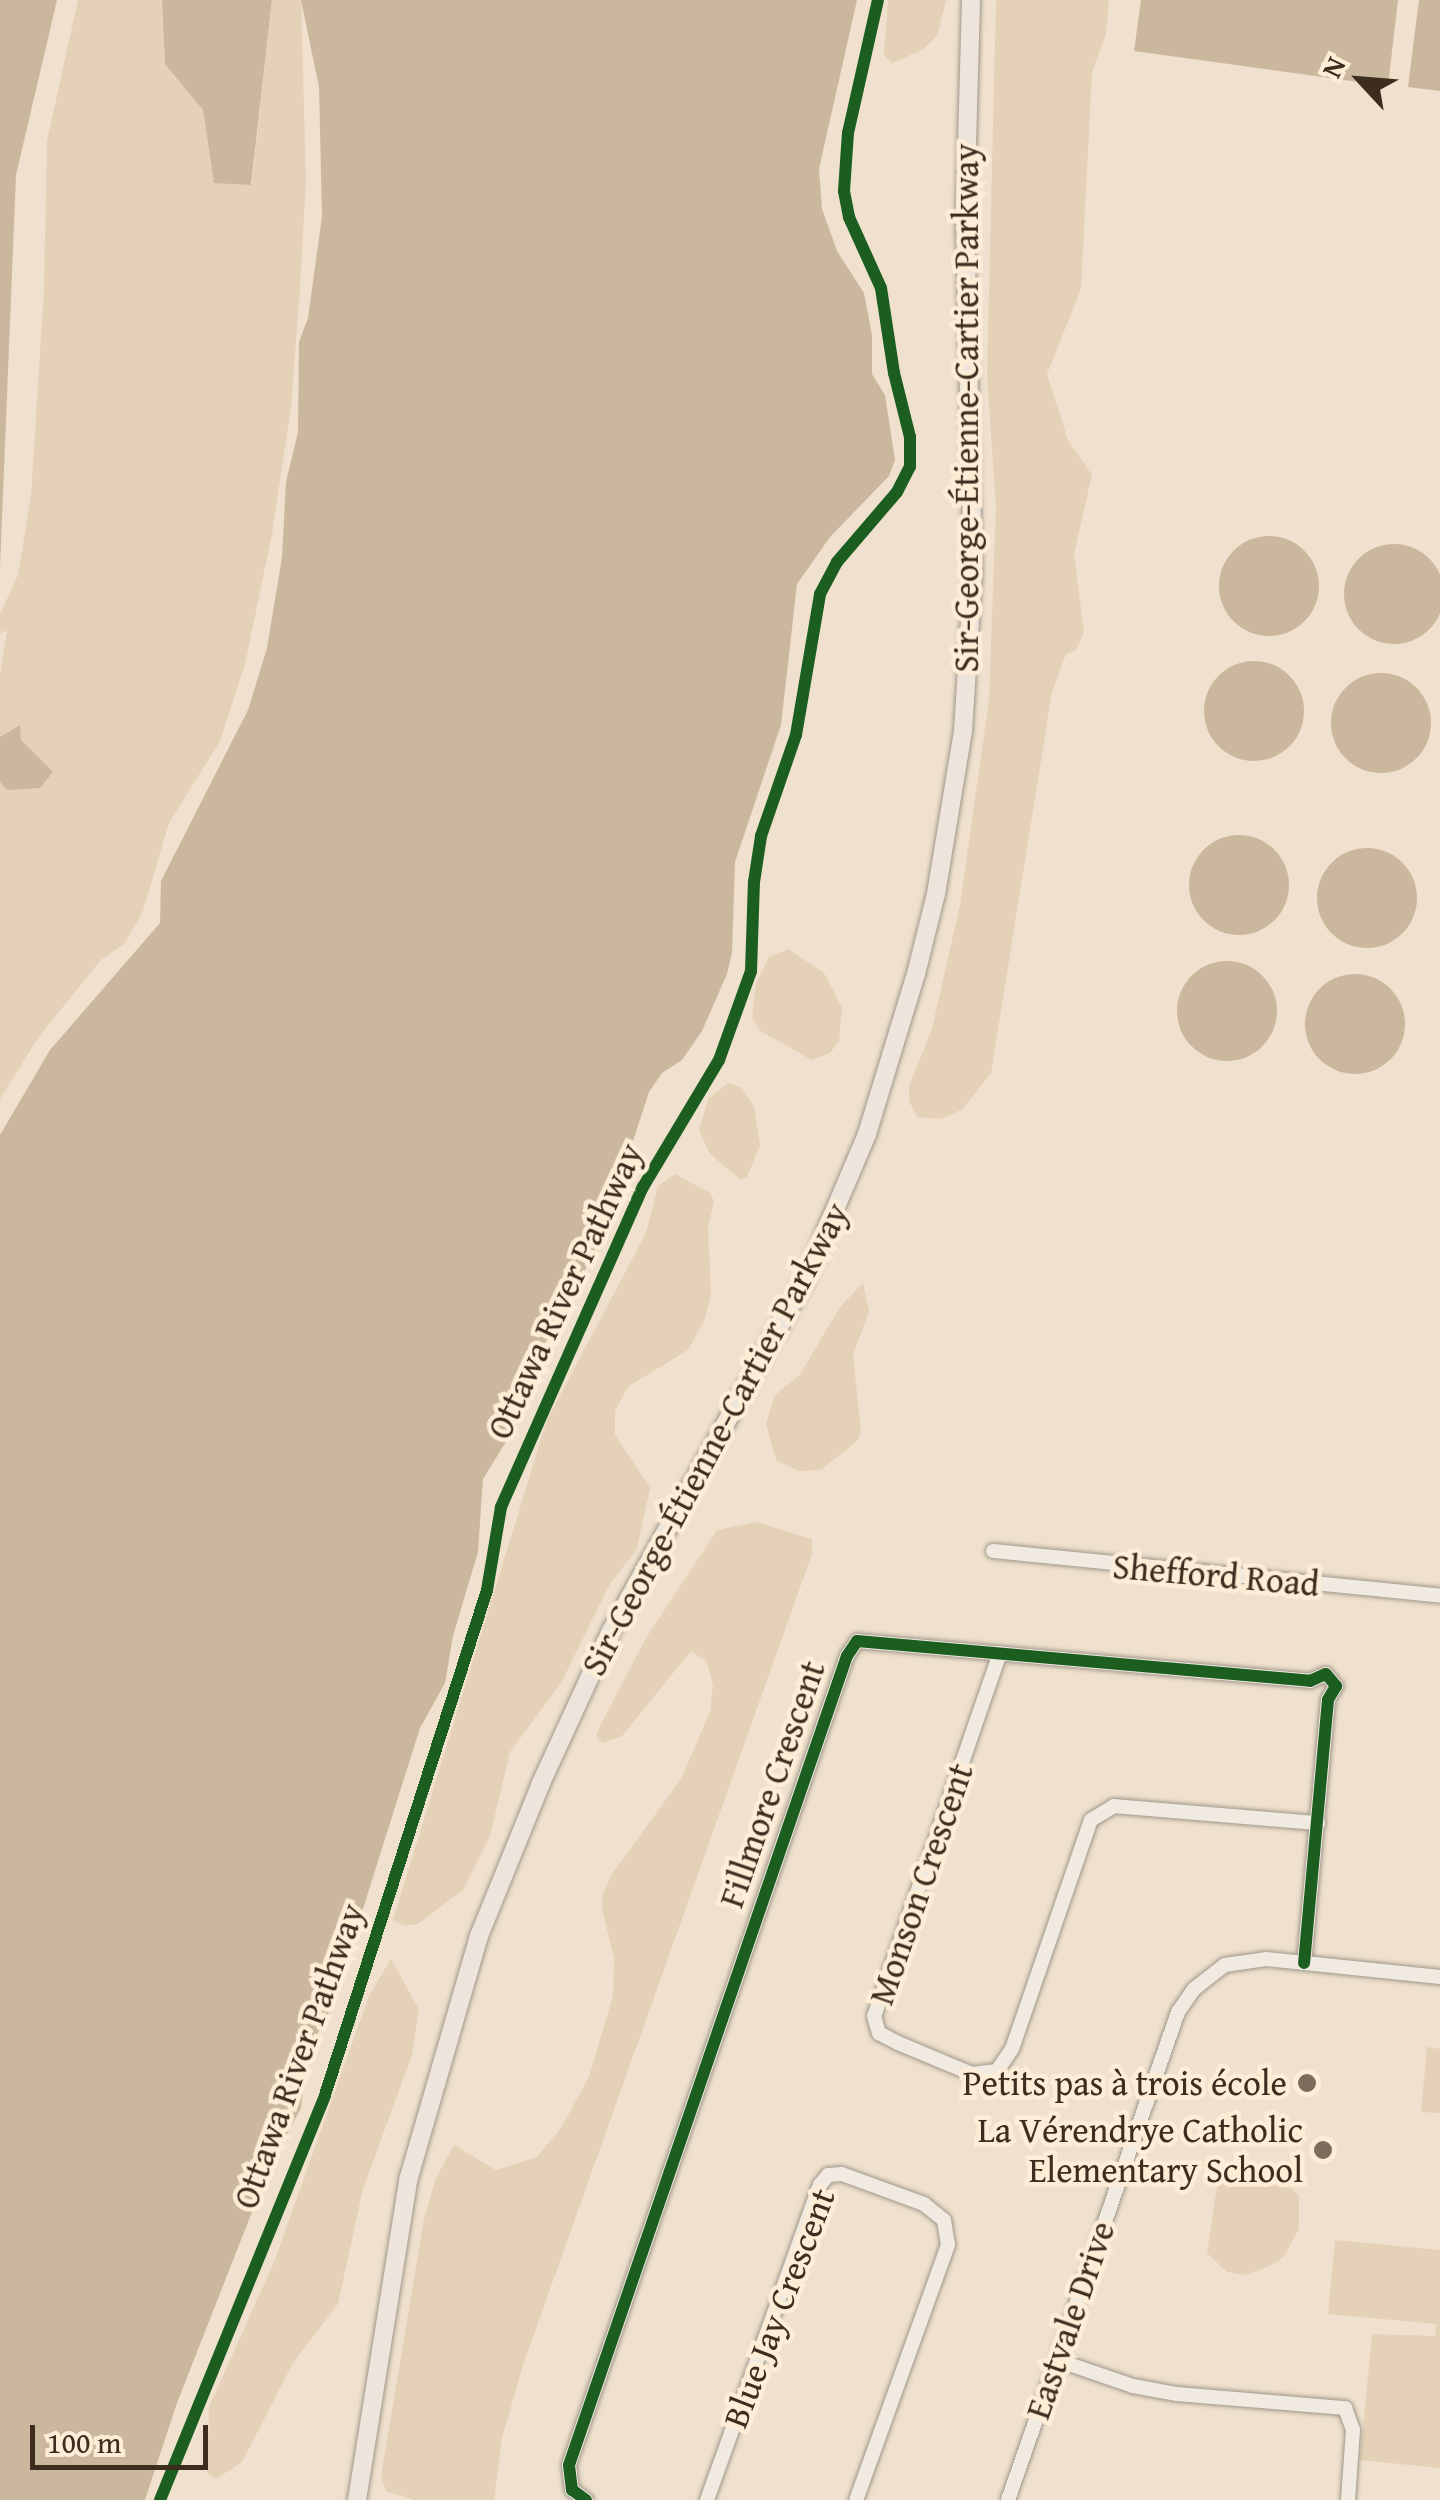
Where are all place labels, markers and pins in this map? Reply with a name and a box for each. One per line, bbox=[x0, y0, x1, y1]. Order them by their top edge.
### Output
place label: Petits pas à trois école bbox=[963, 2062, 1287, 2104]
marker: Petits pas à trois école bbox=[1296, 2072, 1318, 2094]
place label: La Vérendrye Catholic Elementary School bbox=[978, 2109, 1303, 2191]
marker: La Vérendrye Catholic Elementary School bbox=[1312, 2139, 1334, 2161]

